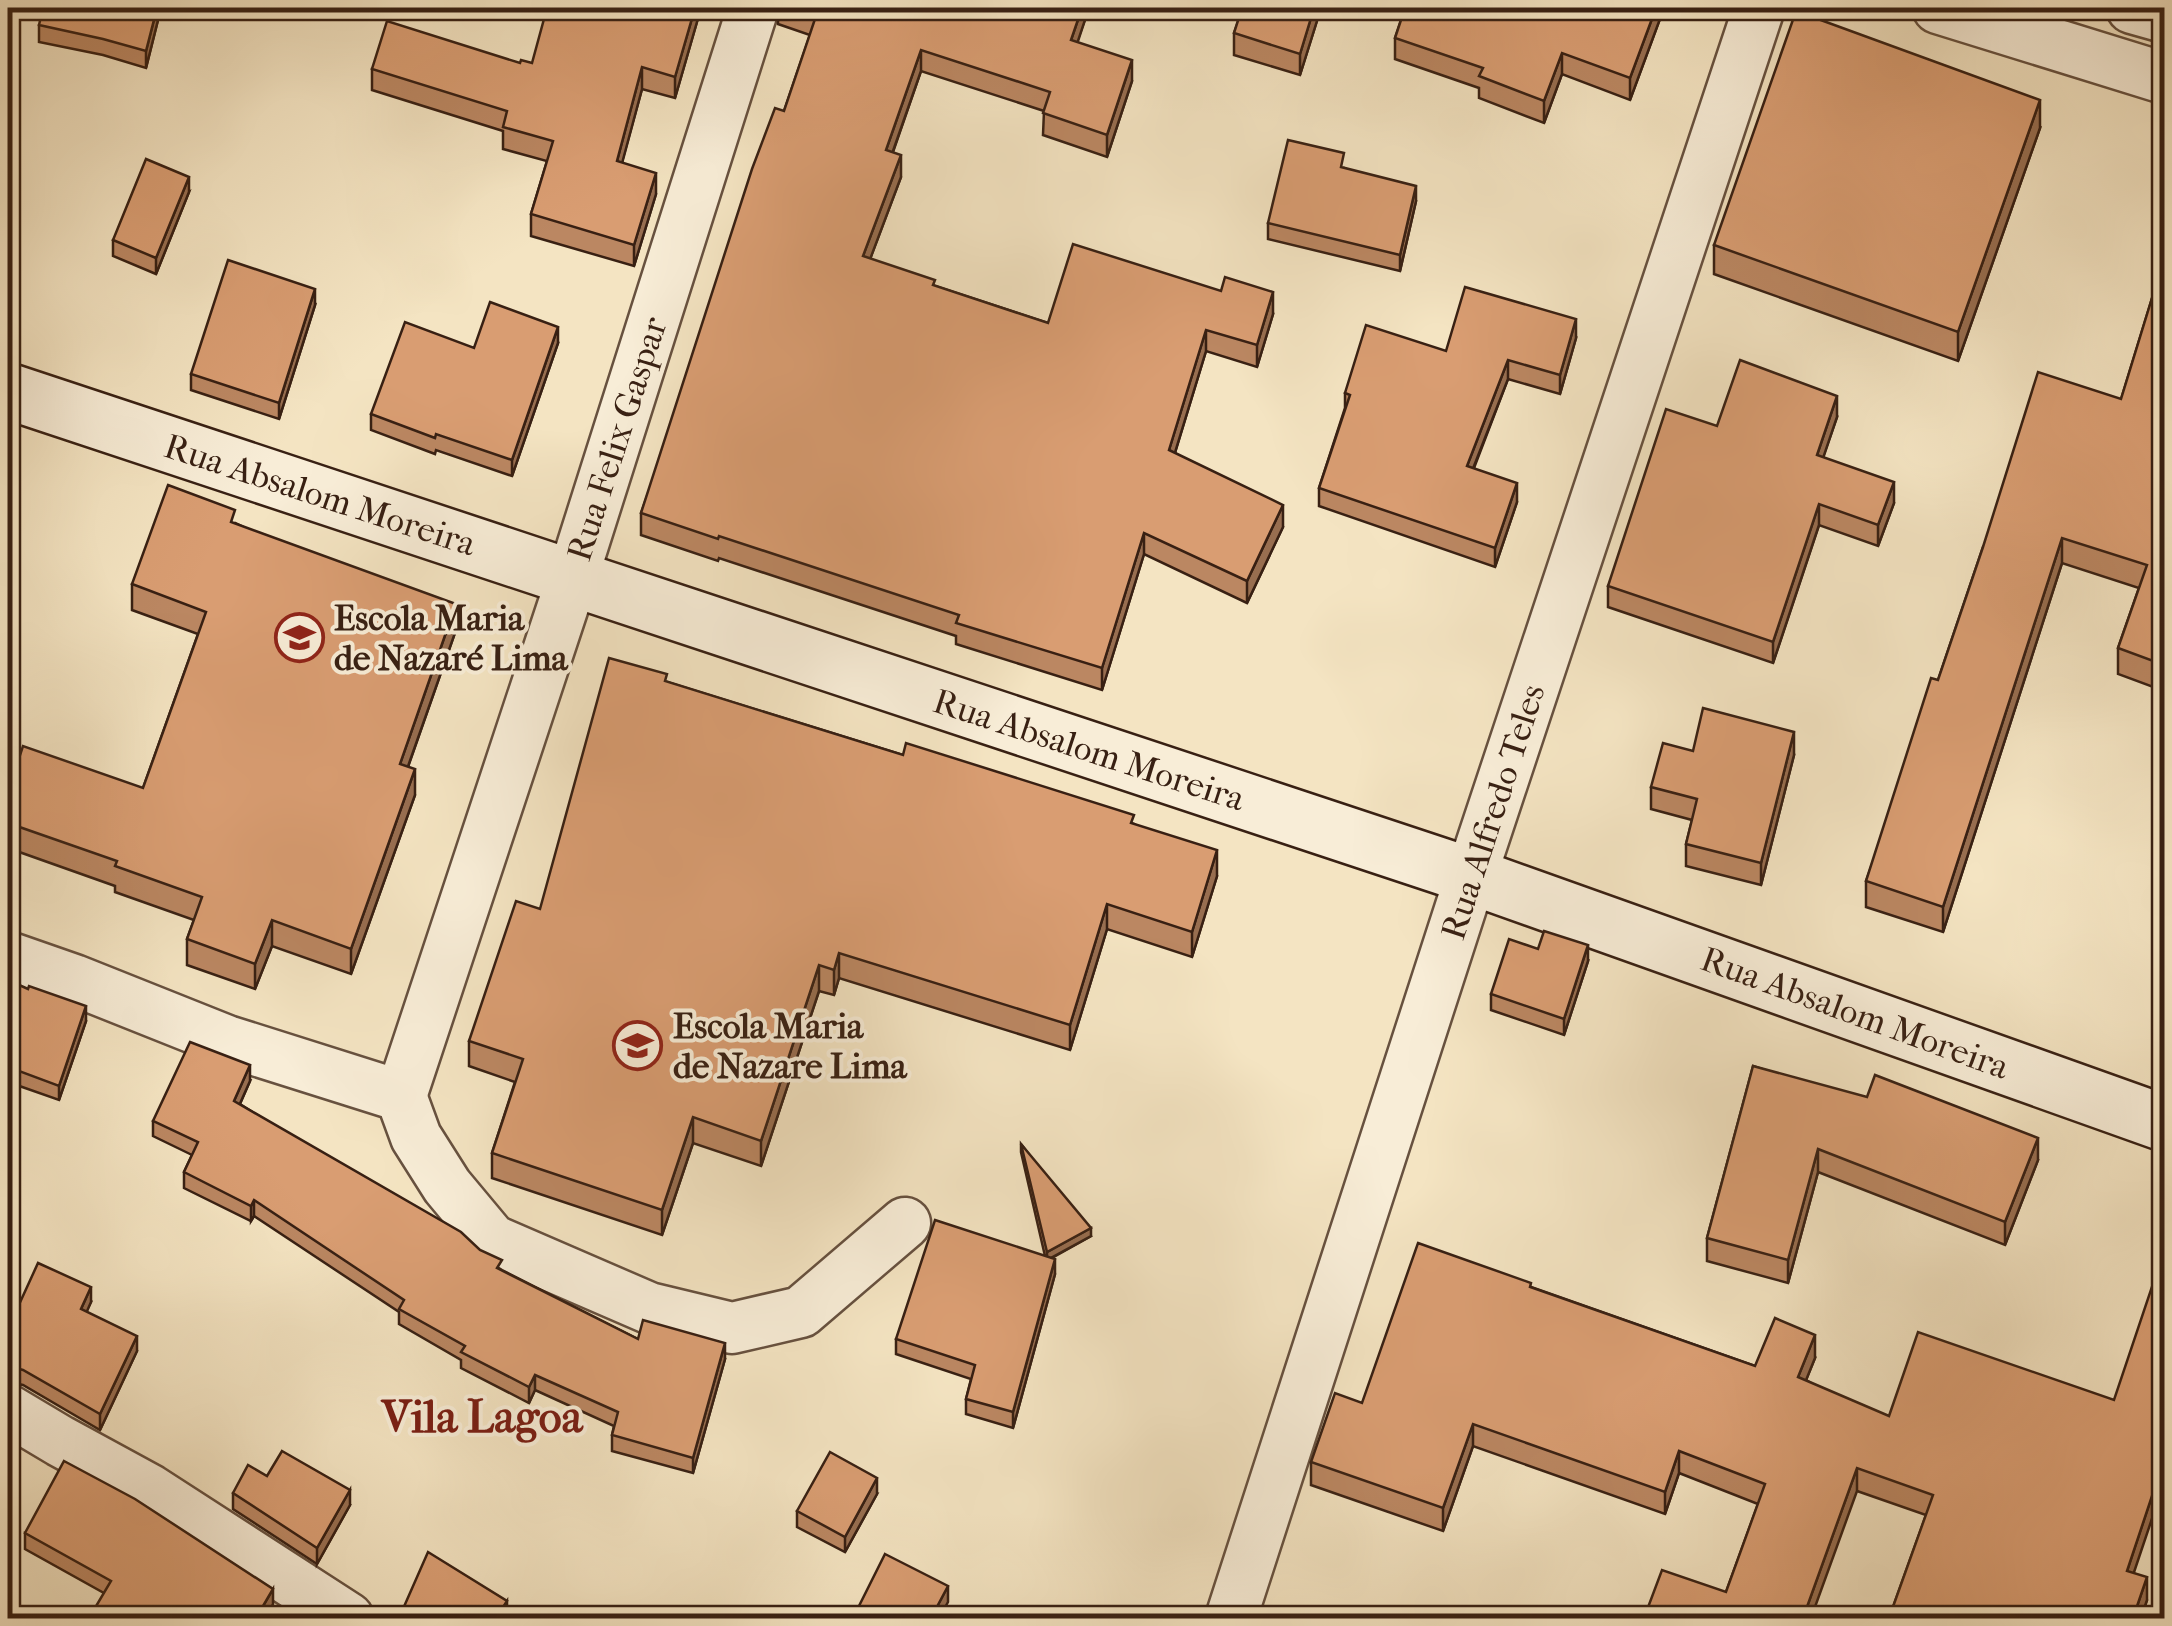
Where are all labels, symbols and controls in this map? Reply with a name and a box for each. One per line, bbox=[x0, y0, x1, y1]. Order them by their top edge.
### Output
street label: Rua Felix Gaspar bbox=[558, 312, 676, 566]
street label: Rua Absalom Moreira bbox=[159, 425, 481, 565]
place label: Escola Maria de Nazaré Lima bbox=[334, 598, 569, 679]
school or university icon: Escola Maria de Nazaré Lima bbox=[273, 612, 325, 664]
street label: Rua Alfredo Teles bbox=[1432, 679, 1554, 945]
street label: Rua Absalom Moreira bbox=[928, 680, 1250, 820]
street label: Rua Absalom Moreira bbox=[1696, 938, 2015, 1088]
place label: Escola Maria de Nazare Lima bbox=[673, 1006, 908, 1087]
school or university icon: Escola Maria de Nazare Lima bbox=[612, 1020, 664, 1072]
district label: Vila Lagoa bbox=[380, 1391, 584, 1444]

